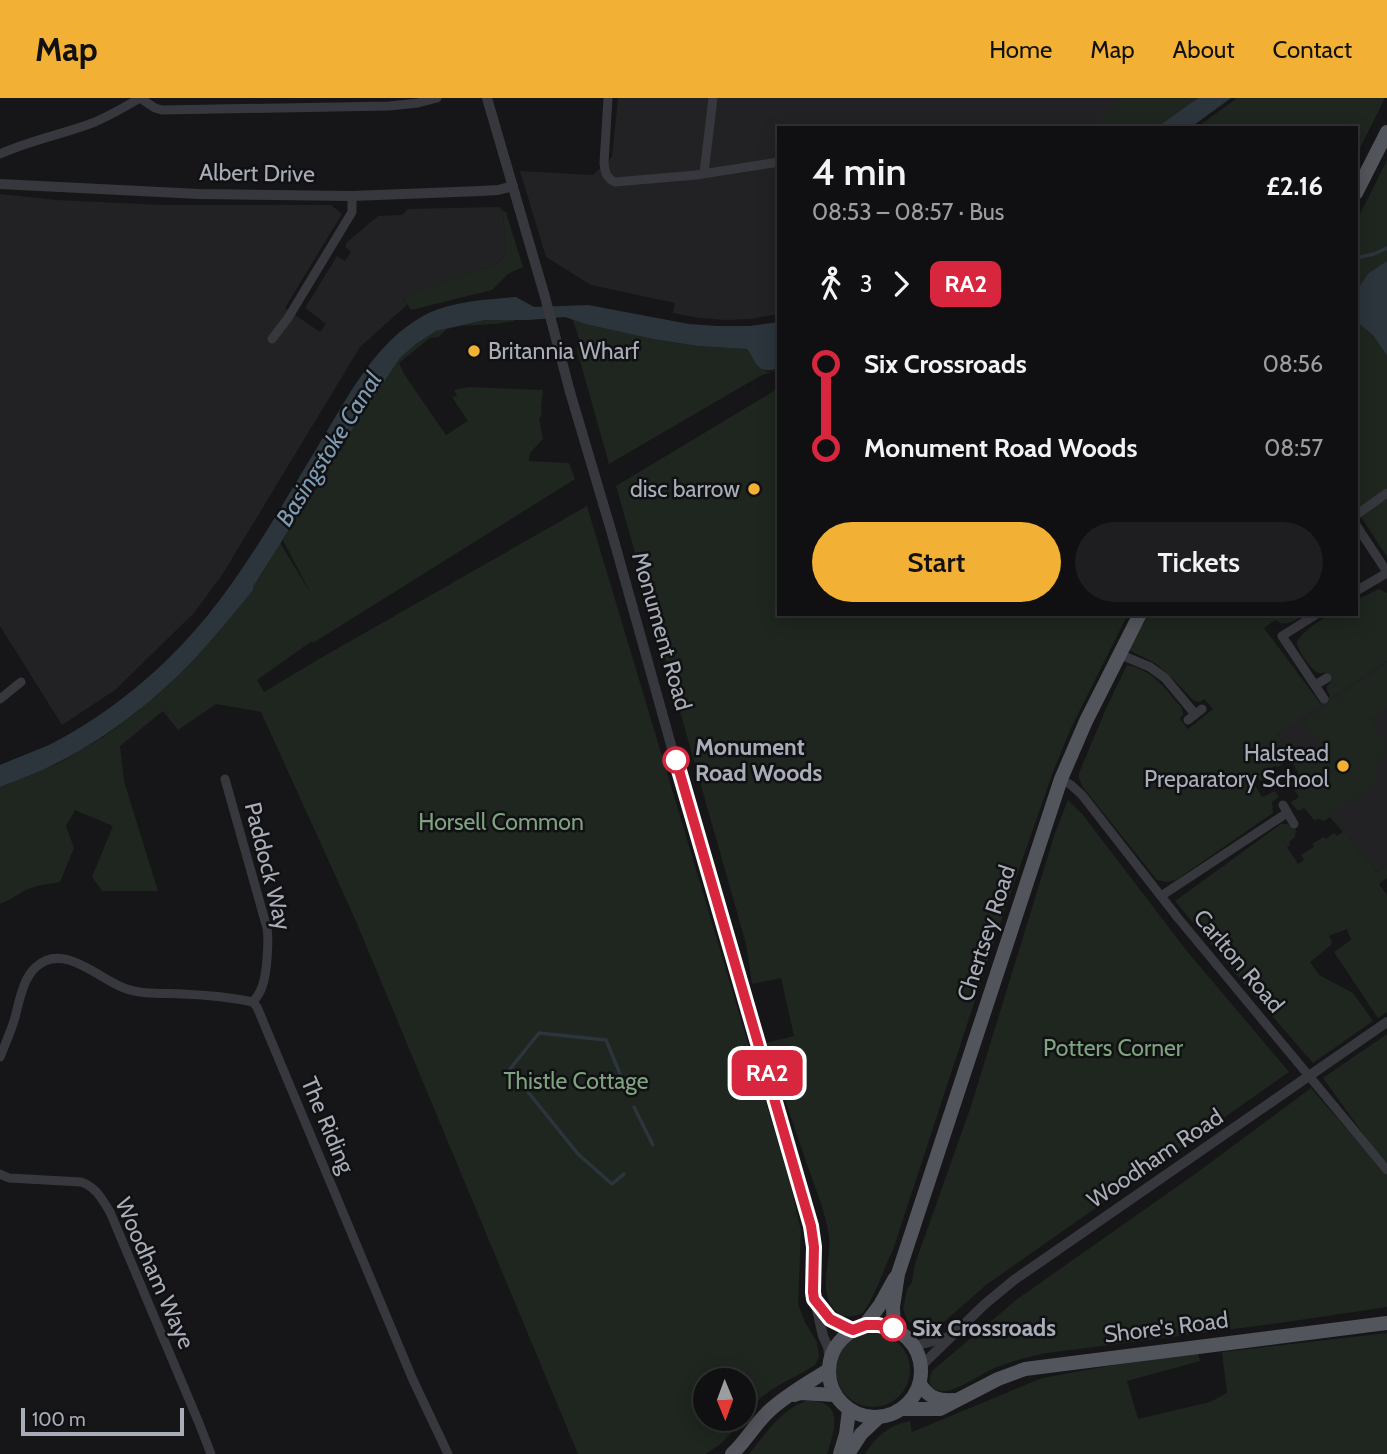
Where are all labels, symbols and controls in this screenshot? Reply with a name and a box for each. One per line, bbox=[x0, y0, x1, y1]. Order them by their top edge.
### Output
text: Map bbox=[35, 29, 98, 69]
text: Home bbox=[989, 35, 1052, 64]
text: Map bbox=[1090, 35, 1135, 64]
text: About bbox=[1173, 35, 1235, 64]
text: Contact bbox=[1273, 35, 1352, 64]
text: 4 min bbox=[812, 148, 907, 195]
street label: Albert Drive bbox=[199, 158, 315, 188]
text: £2.16 bbox=[1266, 170, 1323, 202]
text: 08:53 – 08:57 · Bus bbox=[812, 198, 1004, 226]
icon: walk bbox=[812, 265, 850, 303]
icon: forward bbox=[882, 265, 920, 303]
text: RA2 bbox=[944, 269, 987, 298]
text: 3 bbox=[860, 270, 872, 298]
place label: Britannia Wharf bbox=[488, 337, 640, 365]
marker: Britannia Wharf bbox=[466, 343, 482, 359]
text: Six Crossroads bbox=[864, 348, 1027, 380]
text: 08:56 bbox=[1263, 350, 1323, 378]
water label: Basingstoke Canal bbox=[270, 366, 388, 531]
text: Monument Road Woods bbox=[864, 432, 1137, 464]
text: 08:57 bbox=[1264, 434, 1323, 462]
place label: disc barrow bbox=[630, 475, 740, 503]
marker: disc barrow bbox=[746, 481, 762, 497]
button: Start bbox=[812, 522, 1061, 602]
button: Tickets bbox=[1075, 522, 1323, 602]
street label: Monument Road bbox=[626, 549, 698, 713]
place label: Monument Road Woods bbox=[695, 733, 822, 787]
place label: Halstead Preparatory School bbox=[1144, 739, 1330, 793]
marker: Monument Road Woods bbox=[663, 747, 689, 773]
marker: Halstead Preparatory School bbox=[1335, 758, 1351, 774]
street label: Paddock Way bbox=[239, 799, 298, 933]
park label: Horsell Common bbox=[418, 808, 584, 836]
street label: Chertsey Road bbox=[951, 861, 1021, 1005]
street label: Carlton Road bbox=[1188, 904, 1290, 1018]
park label: Potters Corner bbox=[1043, 1034, 1184, 1062]
line badge: RA2 bbox=[727, 1050, 807, 1096]
text: RA2 bbox=[746, 1058, 788, 1087]
park label: Thistle Cottage bbox=[503, 1067, 649, 1095]
street label: The Riding bbox=[295, 1073, 361, 1178]
street label: Woodham Road bbox=[1082, 1102, 1228, 1214]
street label: Woodham Waye bbox=[109, 1193, 201, 1353]
street label: Shore's Road bbox=[1102, 1305, 1230, 1349]
place label: Six Crossroads bbox=[912, 1314, 1056, 1342]
marker: Six Crossroads bbox=[880, 1315, 906, 1341]
north arrow bbox=[693, 1368, 756, 1432]
map controls bbox=[693, 1368, 756, 1431]
scale bar bbox=[21, 1405, 184, 1437]
text: 100 m bbox=[32, 1408, 86, 1431]

